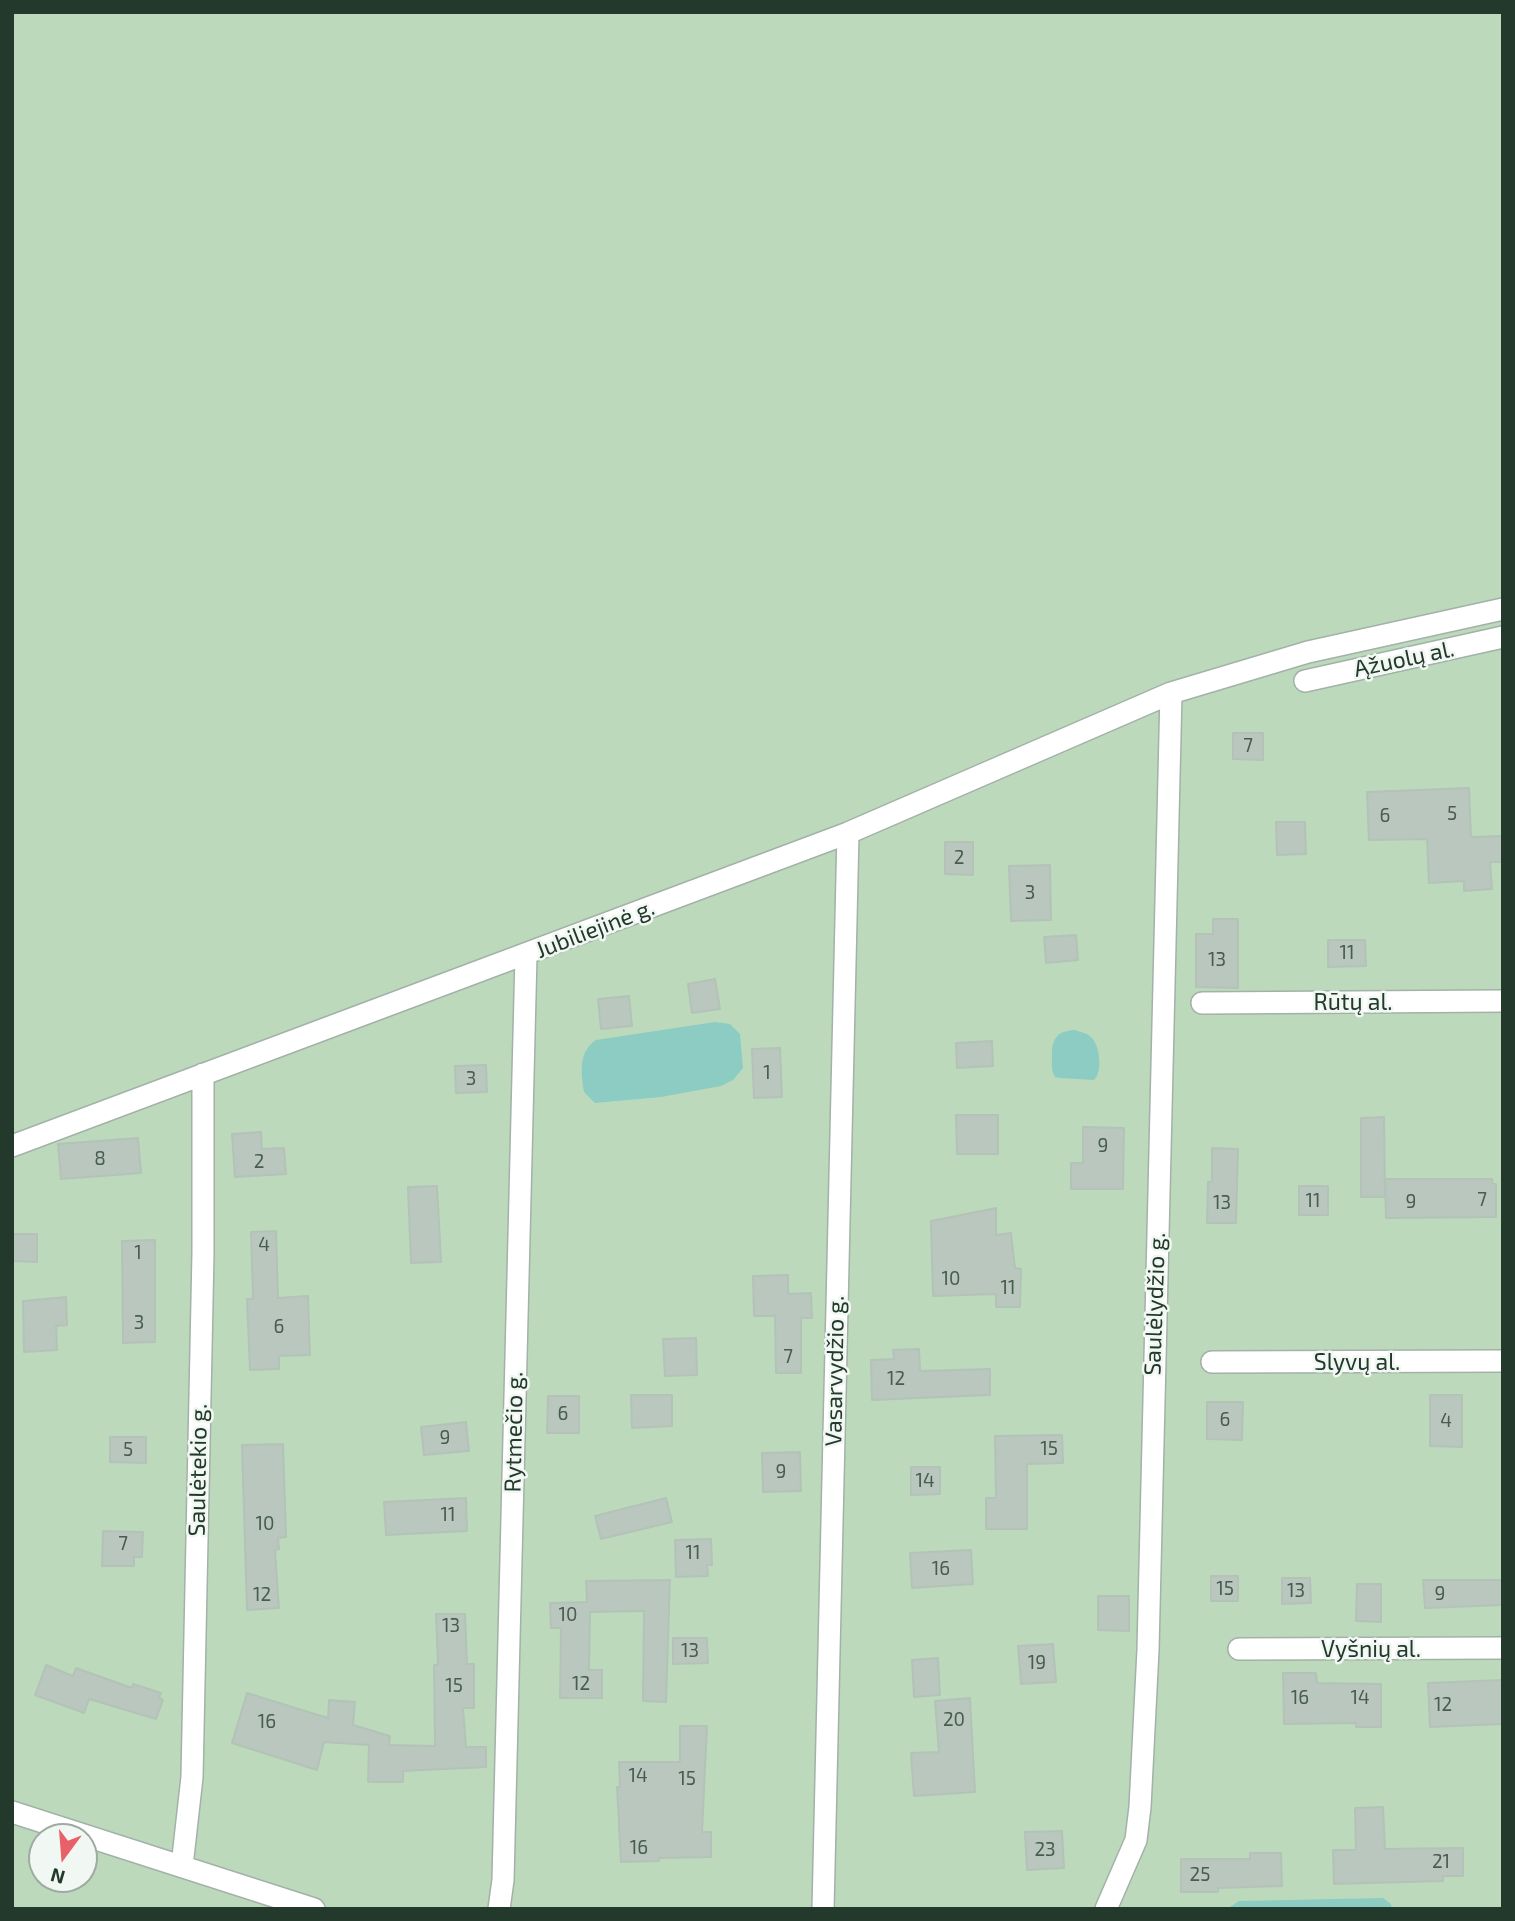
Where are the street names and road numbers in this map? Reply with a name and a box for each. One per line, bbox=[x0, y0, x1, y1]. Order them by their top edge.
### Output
street label: Ąžuolų al. bbox=[1351, 635, 1457, 683]
street label: Jubiliejinė g. bbox=[532, 894, 658, 964]
street label: Rūtų al. bbox=[1313, 988, 1393, 1016]
street label: Saulėlydžio g. bbox=[1139, 1232, 1171, 1376]
street label: Vasarvydžio g. bbox=[820, 1295, 850, 1447]
street label: Slyvų al. bbox=[1314, 1348, 1400, 1376]
street label: Rytmečio g. bbox=[499, 1371, 529, 1493]
street label: Saulėtekio g. bbox=[183, 1403, 213, 1537]
street label: Vyšnių al. bbox=[1321, 1635, 1421, 1663]

